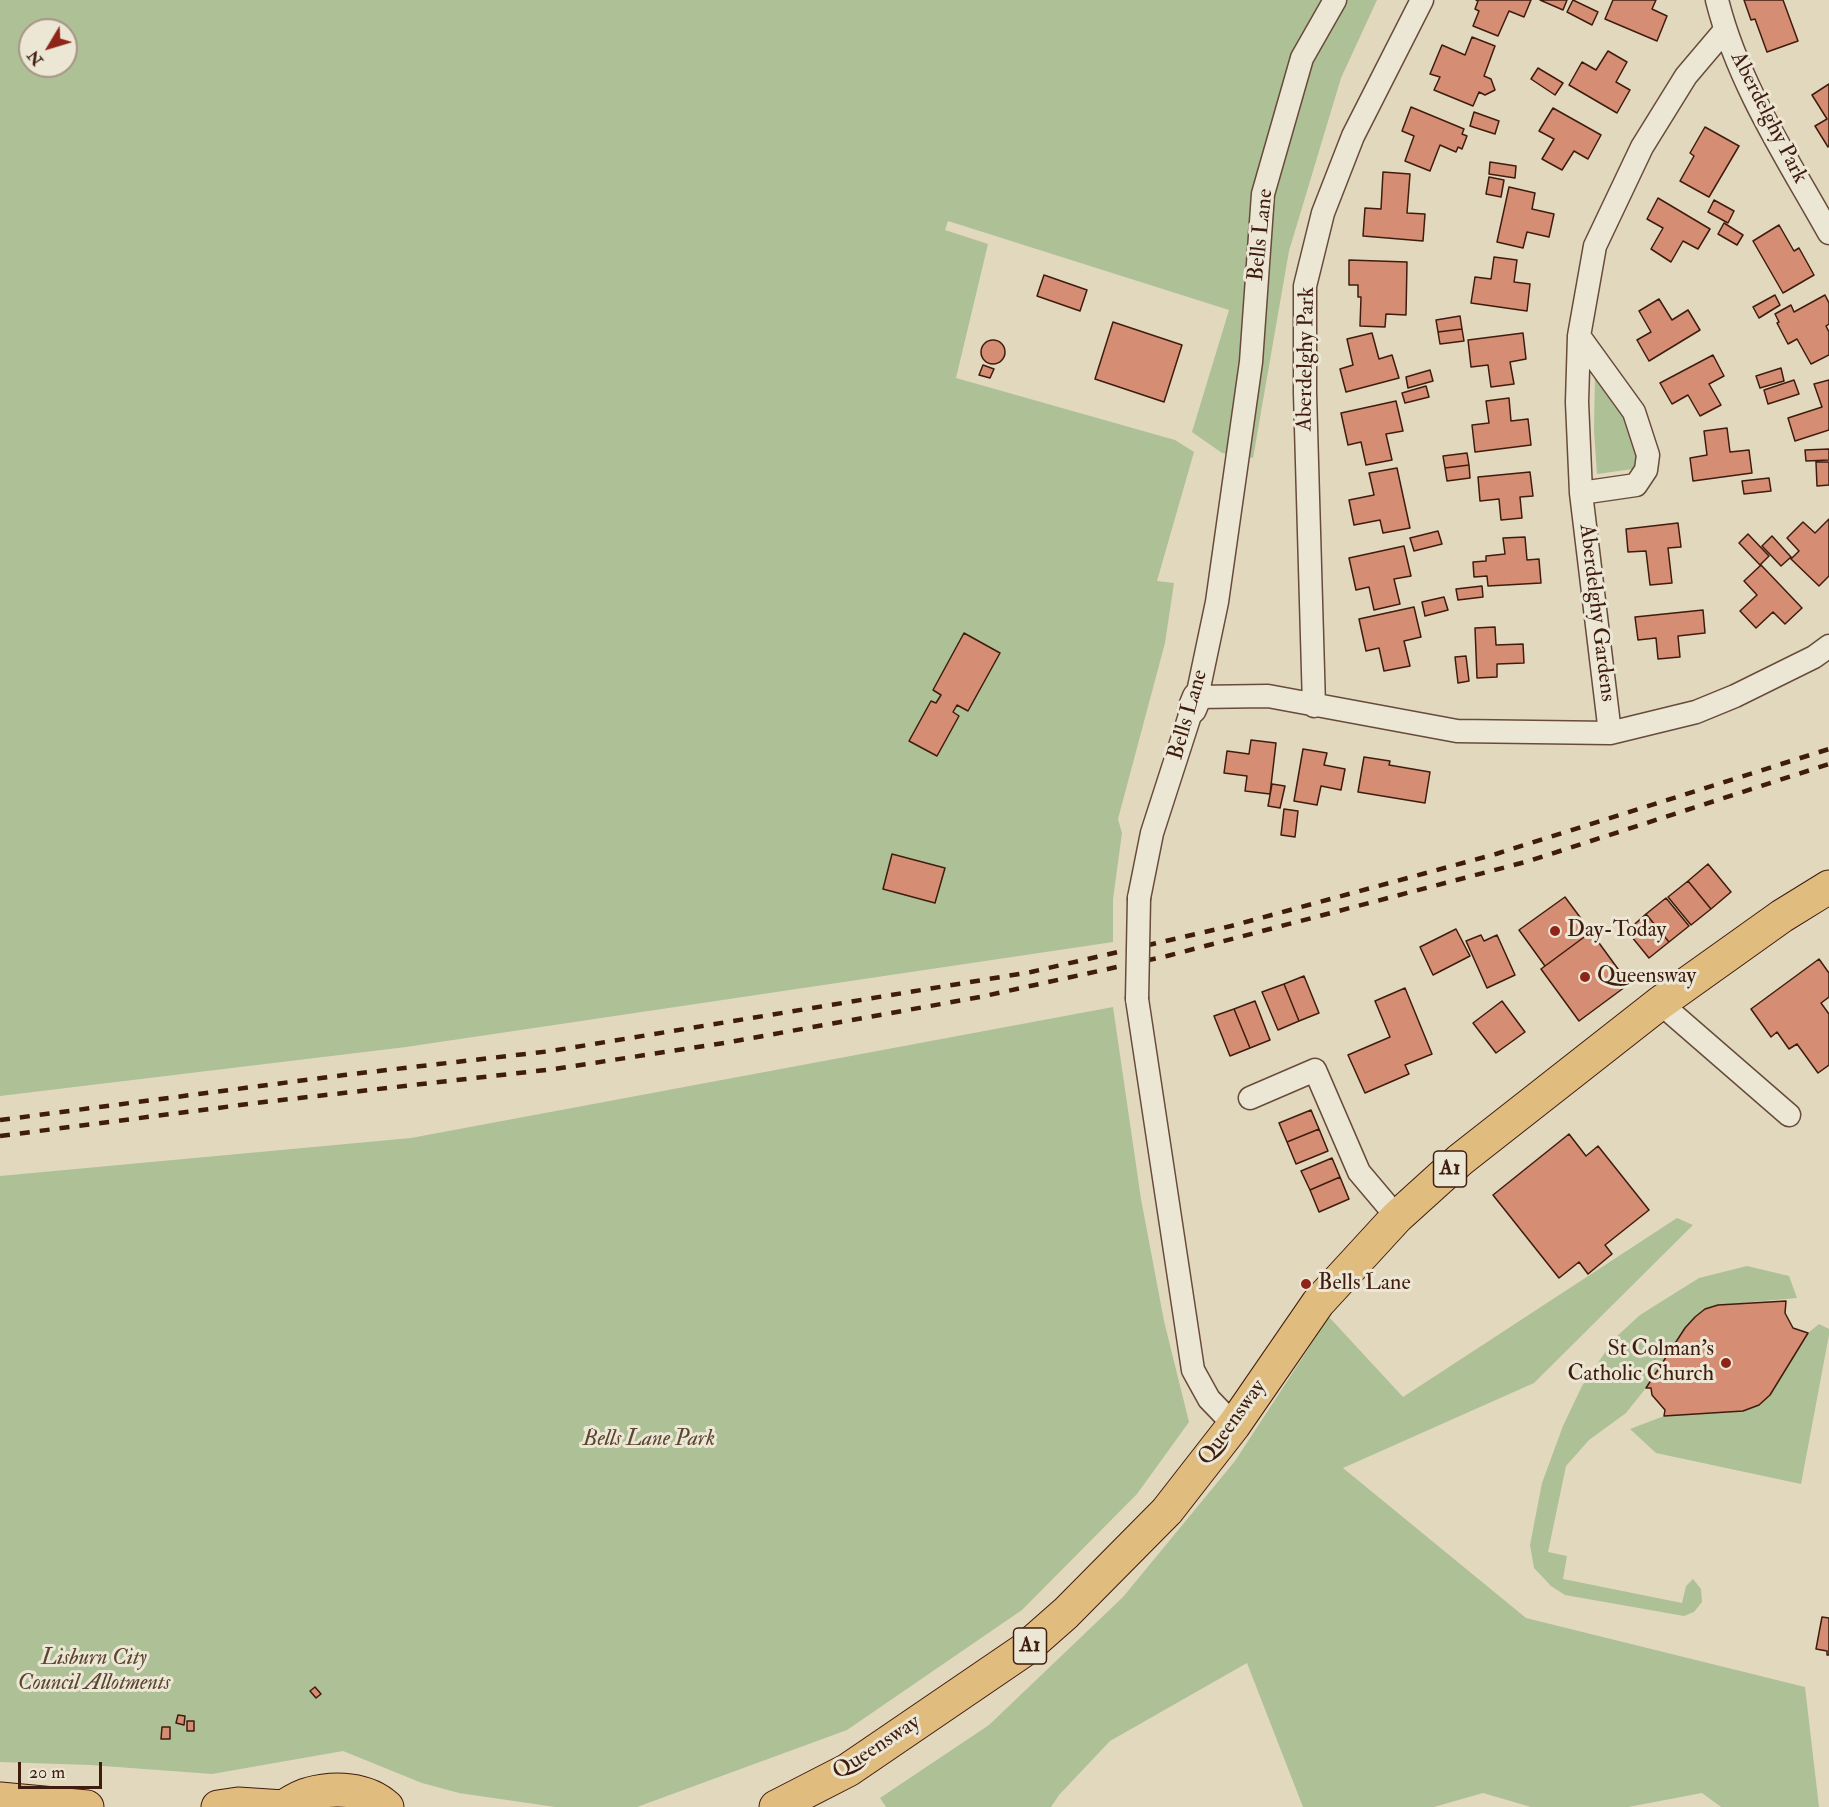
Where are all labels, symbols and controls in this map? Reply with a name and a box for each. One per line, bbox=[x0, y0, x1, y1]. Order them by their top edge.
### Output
north arrow bbox=[18, 18, 78, 78]
text: N bbox=[23, 46, 48, 70]
street label: Aberdelghy Park bbox=[1724, 48, 1812, 188]
street label: Bells Lane bbox=[1244, 188, 1280, 282]
street label: Aberdelghy Park bbox=[1293, 287, 1321, 431]
street label: Aberdelghy Gardens bbox=[1572, 523, 1620, 703]
street label: Bells Lane bbox=[1164, 667, 1214, 763]
place label: Day-Today bbox=[1567, 918, 1666, 944]
marker: Day-Today bbox=[1548, 924, 1562, 938]
place label: Queensway bbox=[1597, 964, 1696, 990]
marker: Queensway bbox=[1578, 970, 1592, 984]
road number: A1 bbox=[1434, 1151, 1466, 1187]
place label: Bells Lane bbox=[1318, 1271, 1411, 1297]
marker: Bells Lane bbox=[1299, 1277, 1313, 1291]
place label: St Colman's Catholic Church bbox=[1567, 1337, 1714, 1388]
marker: St Colman's Catholic Church bbox=[1719, 1356, 1733, 1370]
street label: Queensway bbox=[1193, 1375, 1273, 1471]
park label: Bells Lane Park bbox=[583, 1427, 715, 1453]
road number: A1 bbox=[1014, 1628, 1046, 1664]
park label: Lisburn City Council Allotments bbox=[18, 1646, 170, 1698]
street label: Queensway bbox=[828, 1710, 926, 1786]
scale bar bbox=[21, 1750, 105, 1788]
text: 20 m bbox=[29, 1761, 65, 1784]

